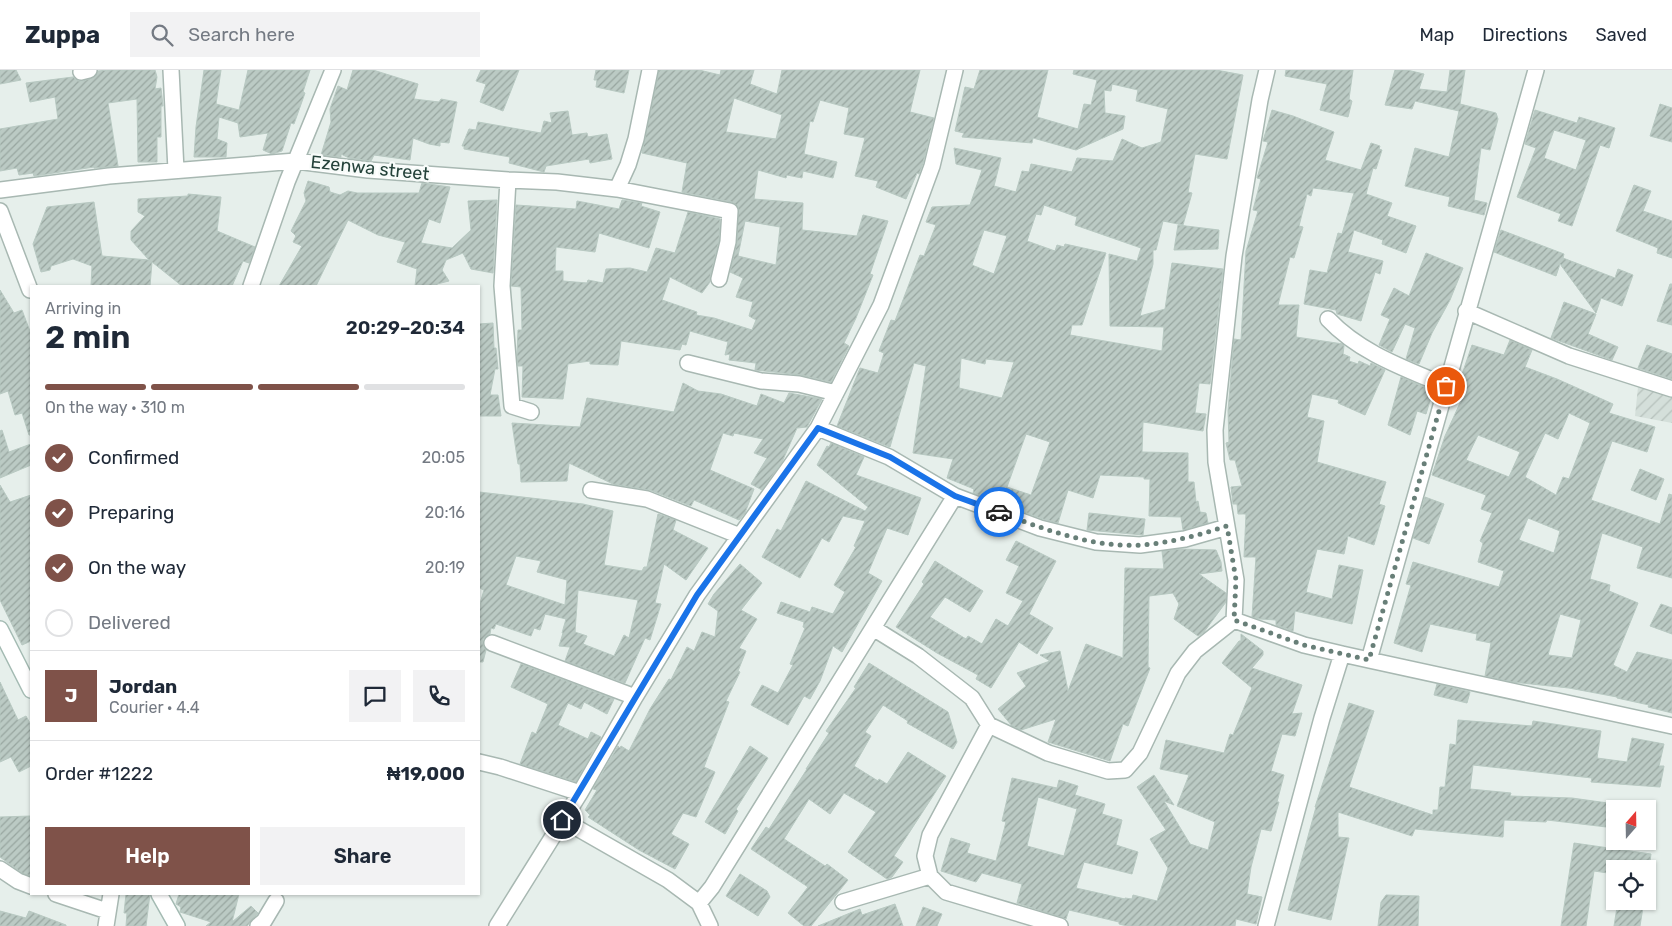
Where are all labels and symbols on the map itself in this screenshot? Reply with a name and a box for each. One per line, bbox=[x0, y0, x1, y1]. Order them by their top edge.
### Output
street label: Ezenwa street bbox=[310, 151, 430, 185]
pin bbox=[1425, 365, 1467, 407]
courier bbox=[974, 487, 1024, 537]
pin bbox=[541, 799, 583, 841]
north arrow bbox=[1606, 800, 1656, 850]

